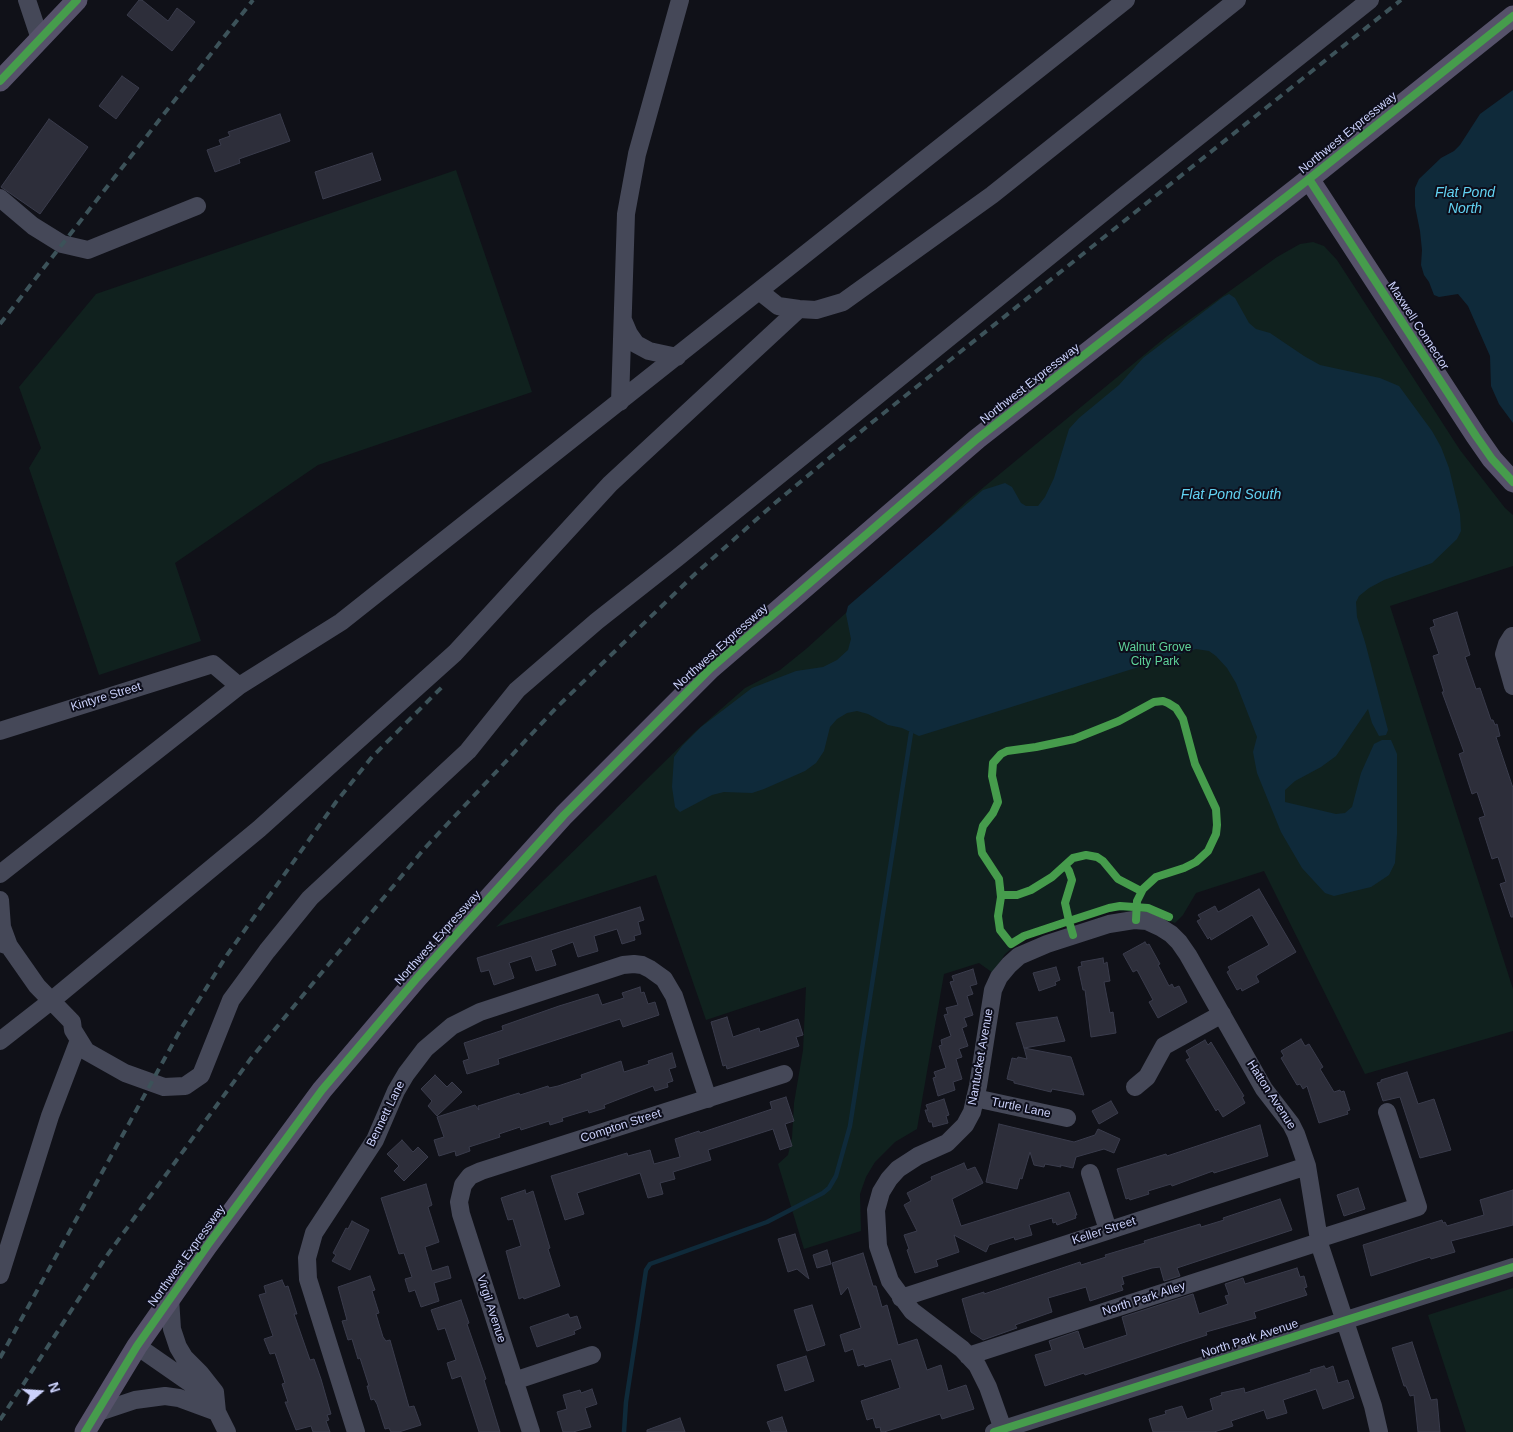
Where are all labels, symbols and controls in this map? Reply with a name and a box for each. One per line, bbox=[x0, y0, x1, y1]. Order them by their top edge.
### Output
street label: Northwest Expressway bbox=[1296, 89, 1400, 177]
water label: Flat Pond North bbox=[1435, 185, 1495, 218]
street label: Maxwell Connector bbox=[1384, 279, 1452, 373]
street label: Northwest Expressway bbox=[977, 341, 1083, 427]
water label: Flat Pond South bbox=[1181, 487, 1281, 503]
street label: Northwest Expressway bbox=[671, 601, 771, 693]
park label: Walnut Grove City Park bbox=[1119, 641, 1191, 669]
street label: Kintyre Street bbox=[69, 679, 143, 715]
street label: Northwest Expressway bbox=[392, 888, 484, 988]
street label: Nantucket Avenue bbox=[965, 1008, 997, 1106]
street label: Hatton Avenue bbox=[1243, 1058, 1299, 1132]
street label: Bennett Lane bbox=[364, 1079, 408, 1149]
street label: Turtle Lane bbox=[990, 1095, 1052, 1121]
street label: Compton Street bbox=[579, 1106, 663, 1146]
street label: Northwest Expressway bbox=[145, 1202, 229, 1310]
street label: Keller Street bbox=[1070, 1214, 1138, 1248]
street label: Virgil Avenue bbox=[473, 1273, 509, 1345]
street label: North Park Alley bbox=[1101, 1279, 1187, 1319]
street label: North Park Avenue bbox=[1200, 1317, 1300, 1361]
north arrow bbox=[15, 1367, 65, 1417]
text: N bbox=[45, 1380, 63, 1395]

